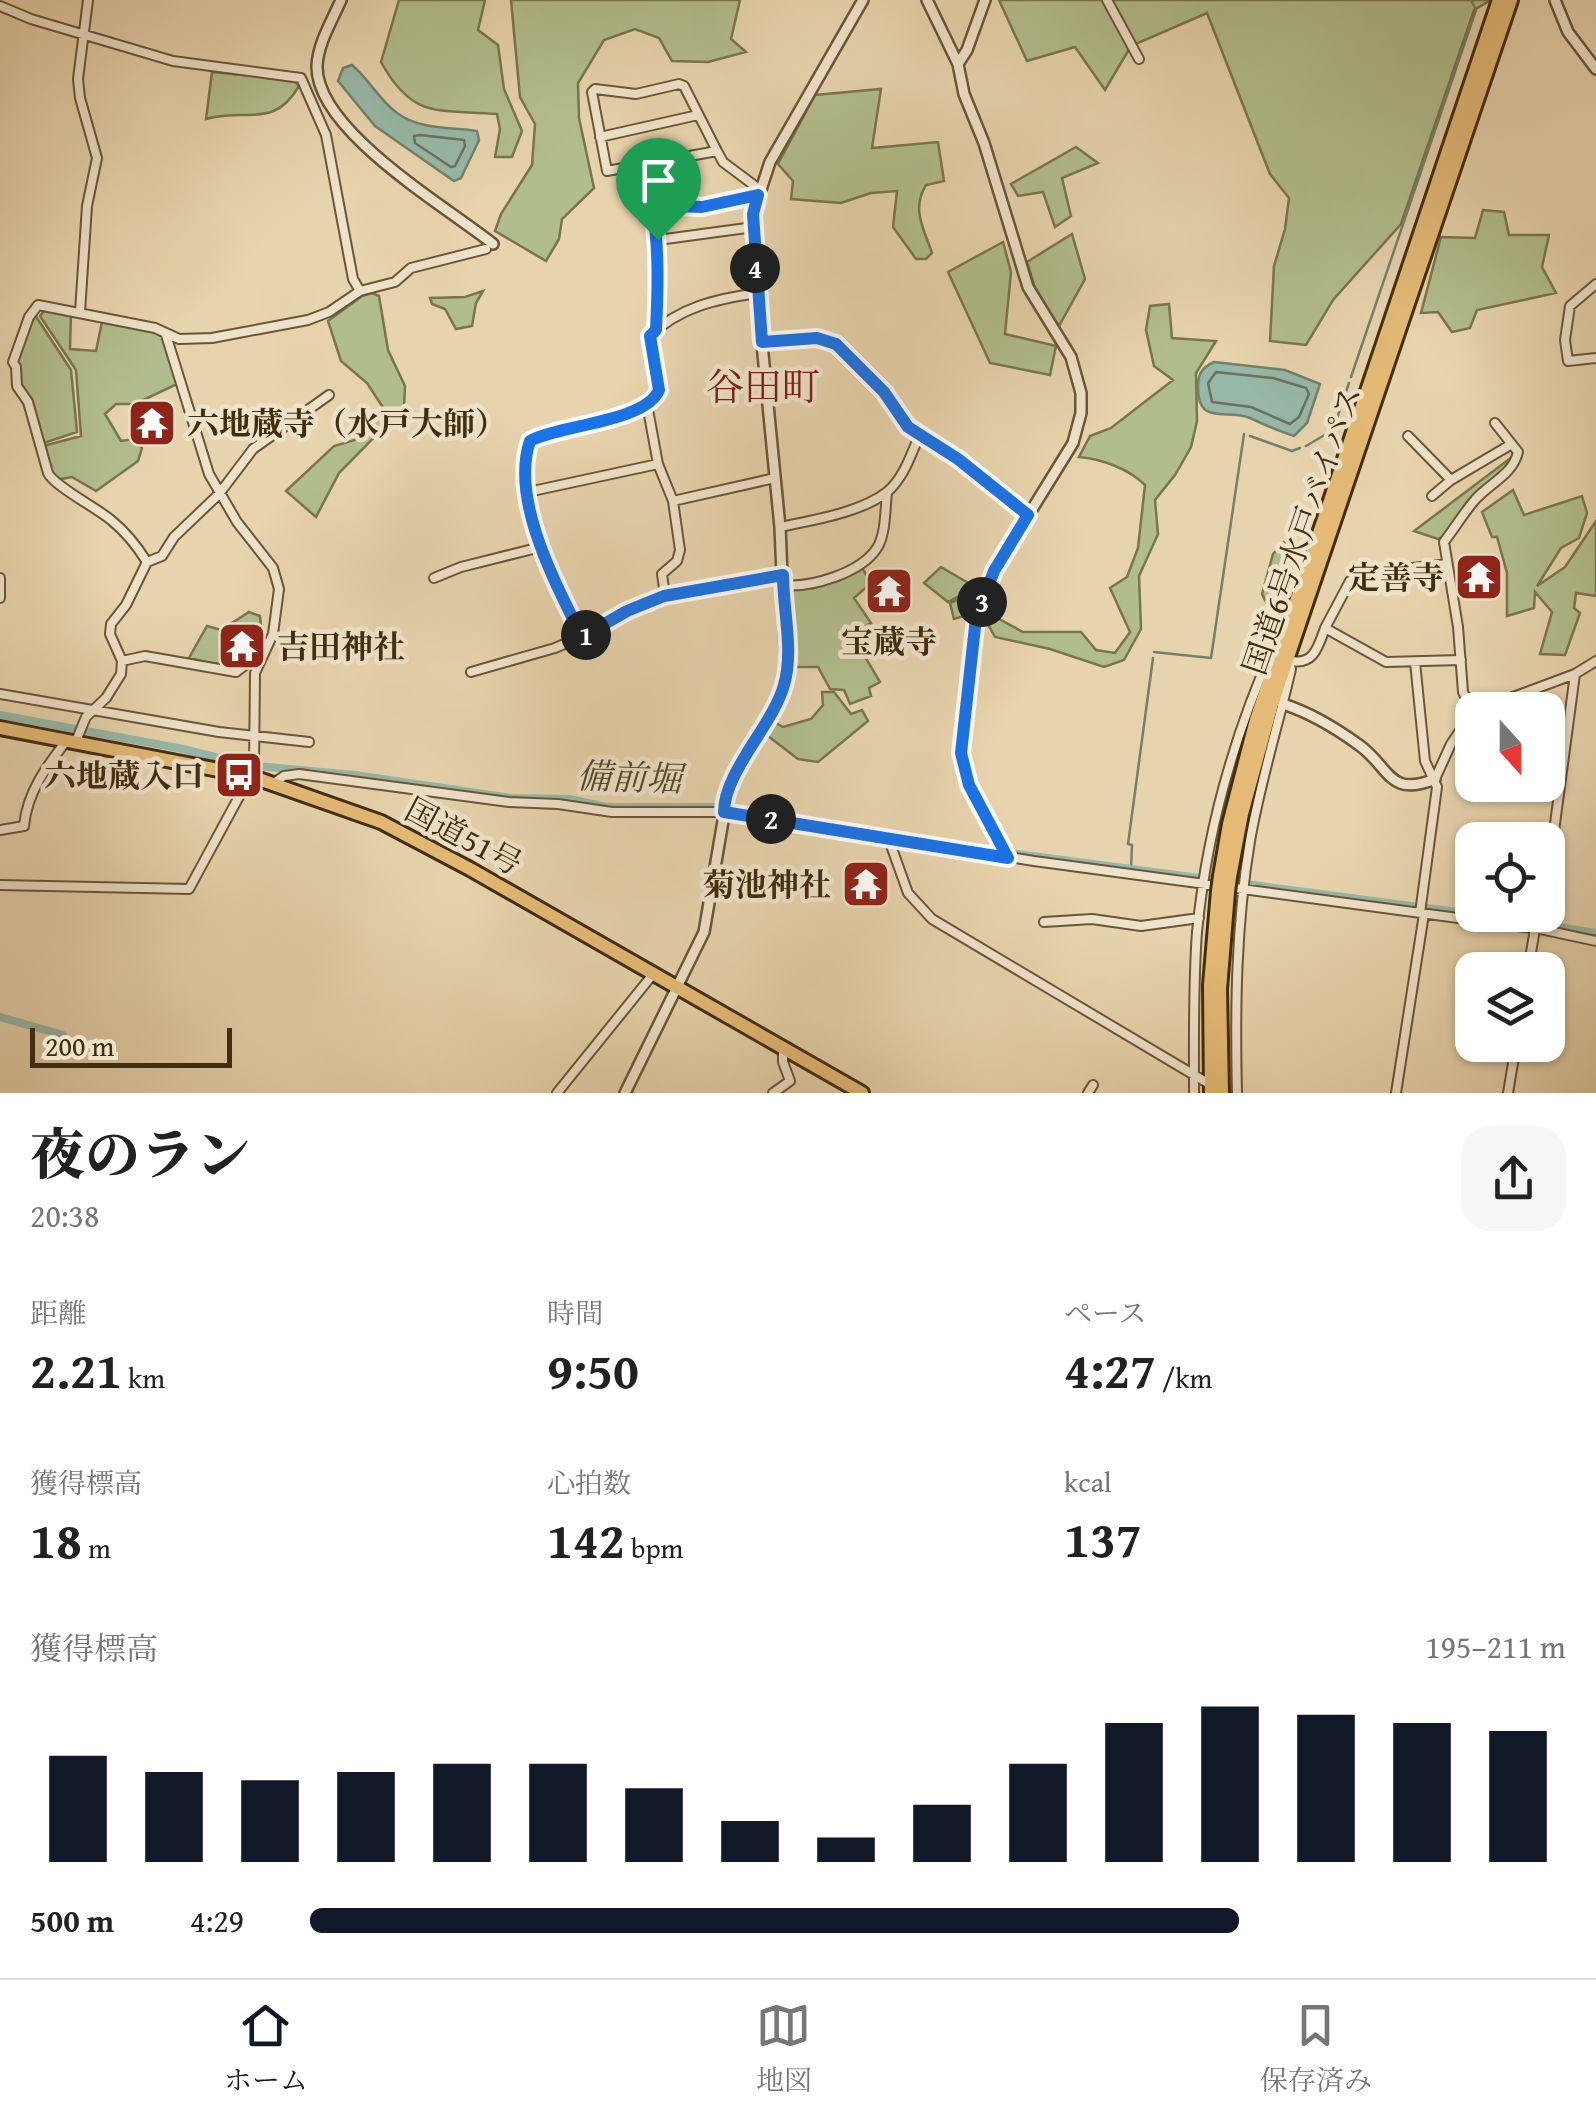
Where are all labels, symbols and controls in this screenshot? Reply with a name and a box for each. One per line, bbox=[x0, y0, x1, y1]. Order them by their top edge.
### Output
pin bbox=[616, 138, 701, 241]
icon: arrive bbox=[631, 153, 686, 208]
pin: 4 bbox=[730, 243, 780, 293]
text: 4 bbox=[748, 247, 762, 288]
district label: 谷田町 bbox=[706, 358, 820, 414]
street label: 国道6号水戸バイパス bbox=[1230, 379, 1374, 681]
temple icon: 六地蔵寺（水戸大師） bbox=[126, 397, 178, 449]
place label: 六地蔵寺（水戸大師） bbox=[187, 400, 507, 447]
temple icon: 定善寺 bbox=[1453, 551, 1505, 603]
place label: 定善寺 bbox=[1348, 554, 1444, 601]
temple icon: 宝蔵寺 bbox=[863, 565, 915, 617]
pin: 3 bbox=[957, 577, 1007, 627]
text: 3 bbox=[975, 581, 989, 622]
pin: 1 bbox=[561, 610, 611, 660]
text: 1 bbox=[579, 614, 593, 655]
place label: 宝蔵寺 bbox=[841, 618, 937, 665]
temple icon: 吉田神社 bbox=[216, 620, 268, 672]
place label: 吉田神社 bbox=[277, 623, 405, 670]
north arrow bbox=[1455, 692, 1565, 802]
map controls bbox=[1455, 692, 1565, 1062]
bus stop icon: 六地蔵入口 bbox=[213, 749, 265, 801]
water label: 備前堀 bbox=[576, 750, 687, 804]
place label: 六地蔵入口 bbox=[44, 752, 204, 799]
street label: 国道51号 bbox=[397, 785, 531, 887]
pin: 2 bbox=[746, 794, 796, 844]
text: 2 bbox=[764, 798, 778, 839]
button: locate bbox=[1455, 822, 1565, 932]
temple icon: 菊池神社 bbox=[840, 858, 892, 910]
place label: 菊池神社 bbox=[703, 861, 831, 908]
button: layers bbox=[1455, 952, 1565, 1062]
scale bar bbox=[30, 1023, 232, 1068]
text: 200 m bbox=[45, 1025, 114, 1066]
text: 夜のラン bbox=[30, 1114, 250, 1194]
button: share bbox=[1461, 1126, 1566, 1231]
text: 20:38 bbox=[30, 1192, 99, 1239]
text: 距離 bbox=[30, 1292, 86, 1333]
text: 時間 bbox=[547, 1292, 603, 1333]
text: ペース bbox=[1064, 1292, 1147, 1333]
text: 2.21 bbox=[30, 1333, 122, 1406]
text: 9:50 bbox=[547, 1333, 639, 1406]
text: 4:27 bbox=[1064, 1333, 1156, 1406]
text: km bbox=[122, 1357, 165, 1398]
text: /km bbox=[1156, 1357, 1212, 1398]
text: kcal bbox=[1064, 1461, 1112, 1502]
text: 獲得標高 bbox=[30, 1462, 142, 1503]
text: 心拍数 bbox=[547, 1462, 631, 1503]
text: 137 bbox=[1064, 1502, 1142, 1575]
text: 18 bbox=[30, 1503, 82, 1576]
text: 142 bbox=[547, 1503, 625, 1576]
text: m bbox=[82, 1527, 111, 1568]
text: bpm bbox=[625, 1527, 683, 1568]
text: 195–211 m bbox=[1425, 1623, 1566, 1670]
text: 獲得標高 bbox=[30, 1625, 158, 1672]
text: 500 m bbox=[30, 1897, 114, 1944]
text: 4:29 bbox=[190, 1897, 244, 1944]
tab: ホーム bbox=[224, 1998, 308, 2100]
tab: 地図 bbox=[756, 1998, 812, 2100]
tab: 保存済み bbox=[1260, 1998, 1372, 2100]

